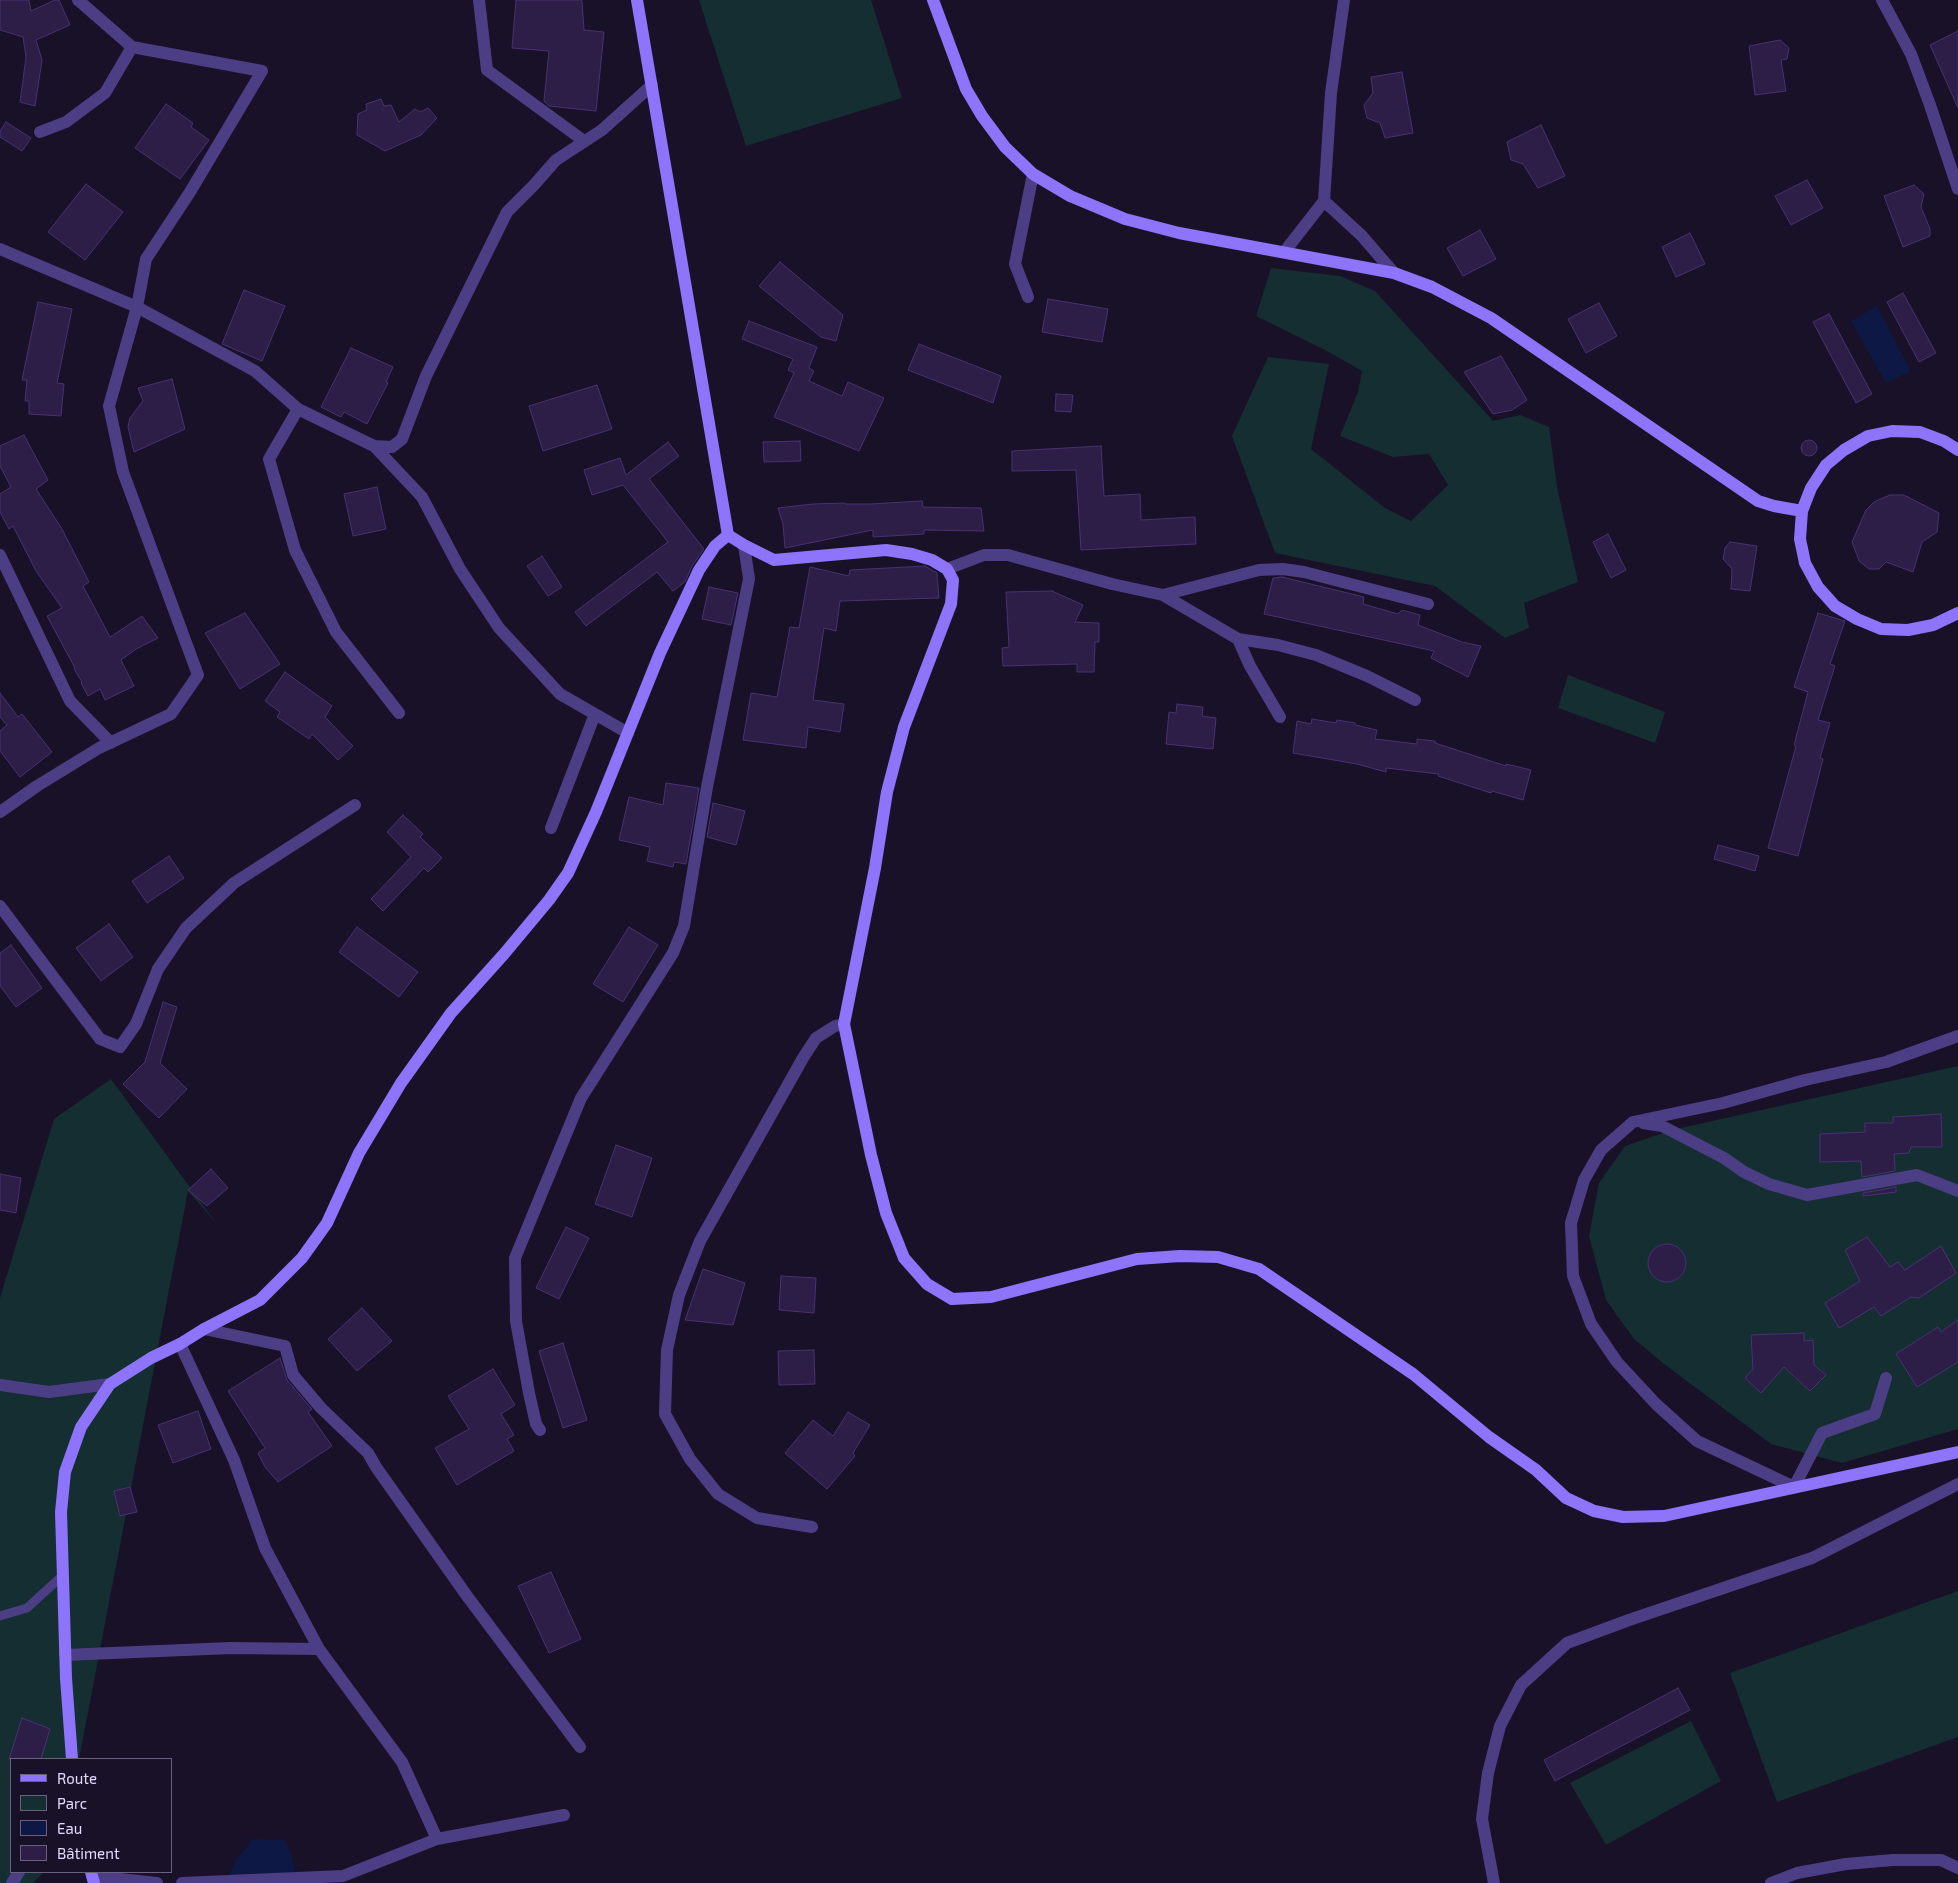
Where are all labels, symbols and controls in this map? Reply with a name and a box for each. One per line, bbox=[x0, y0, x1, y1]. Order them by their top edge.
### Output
legend bbox=[10, 1758, 172, 1873]
text: Route bbox=[57, 1769, 97, 1787]
text: Parc bbox=[57, 1794, 87, 1812]
text: Eau bbox=[57, 1819, 82, 1837]
text: Bâtiment bbox=[57, 1844, 120, 1862]

